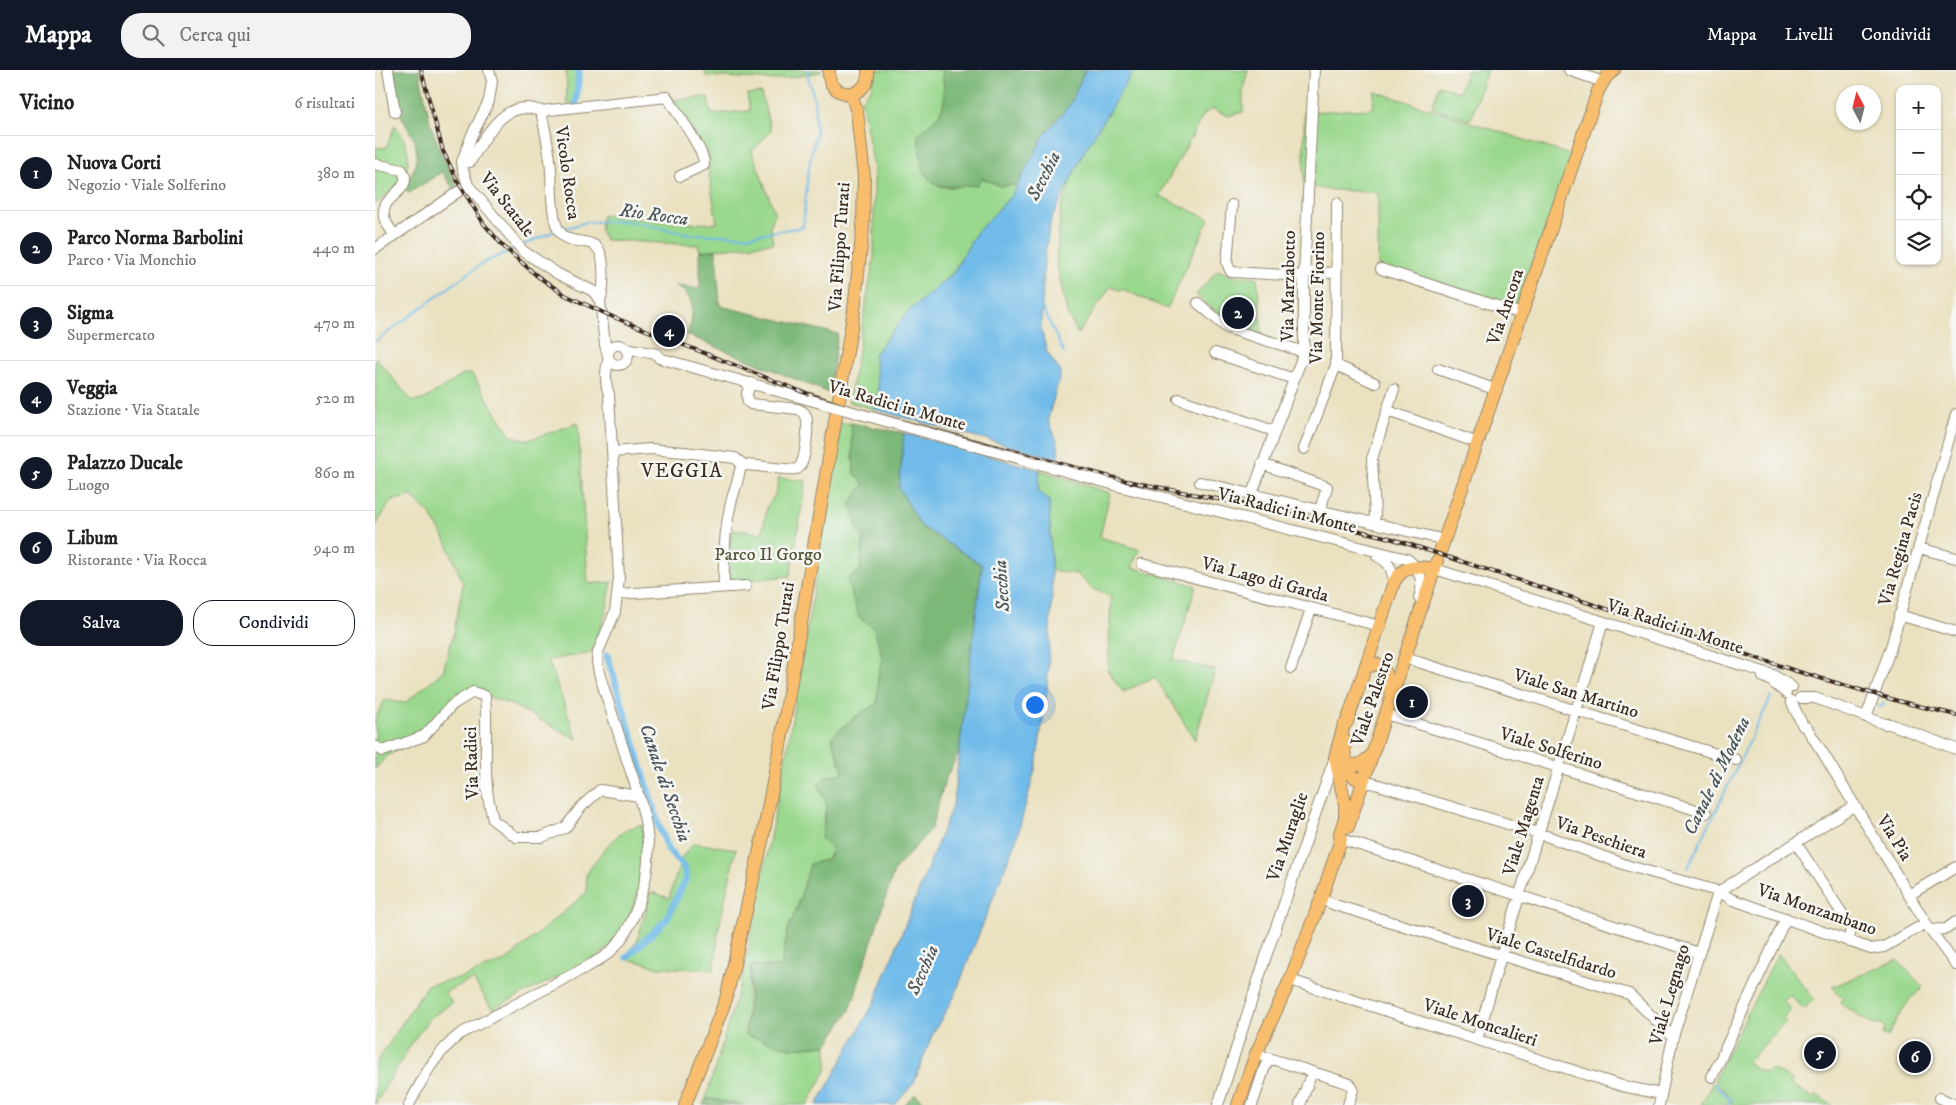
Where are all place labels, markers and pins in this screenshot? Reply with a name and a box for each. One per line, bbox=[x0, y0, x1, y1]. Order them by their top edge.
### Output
pin: 2 bbox=[1222, 294, 1254, 332]
pin: 4 bbox=[653, 312, 685, 350]
pin: 1 bbox=[1396, 683, 1428, 721]
pin: 3 bbox=[1452, 882, 1484, 920]
pin: 5 bbox=[1804, 1034, 1836, 1072]
pin: 6 bbox=[1899, 1038, 1931, 1076]

